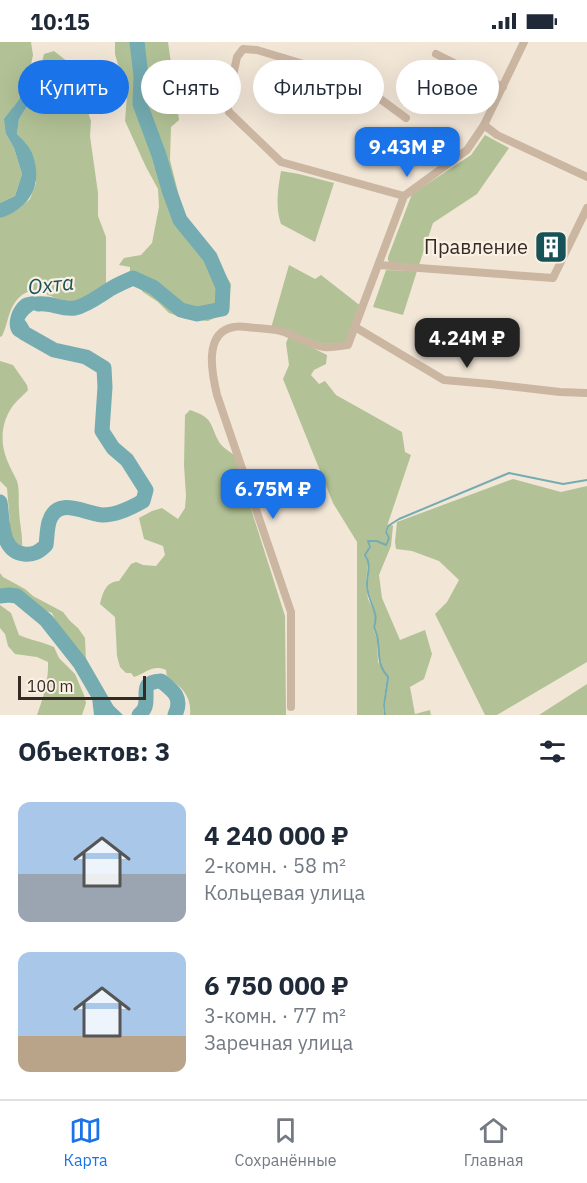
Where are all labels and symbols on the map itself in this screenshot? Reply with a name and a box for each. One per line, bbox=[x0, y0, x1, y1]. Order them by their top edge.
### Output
pin: 9.43M ₽ bbox=[352, 127, 462, 178]
building icon: Правление bbox=[533, 229, 569, 265]
place label: Правление bbox=[424, 233, 528, 260]
water label: Охта bbox=[26, 268, 75, 300]
pin: 4.24M ₽ bbox=[412, 318, 522, 369]
pin: 6.75M ₽ bbox=[218, 469, 328, 520]
scale bar bbox=[18, 673, 146, 700]

